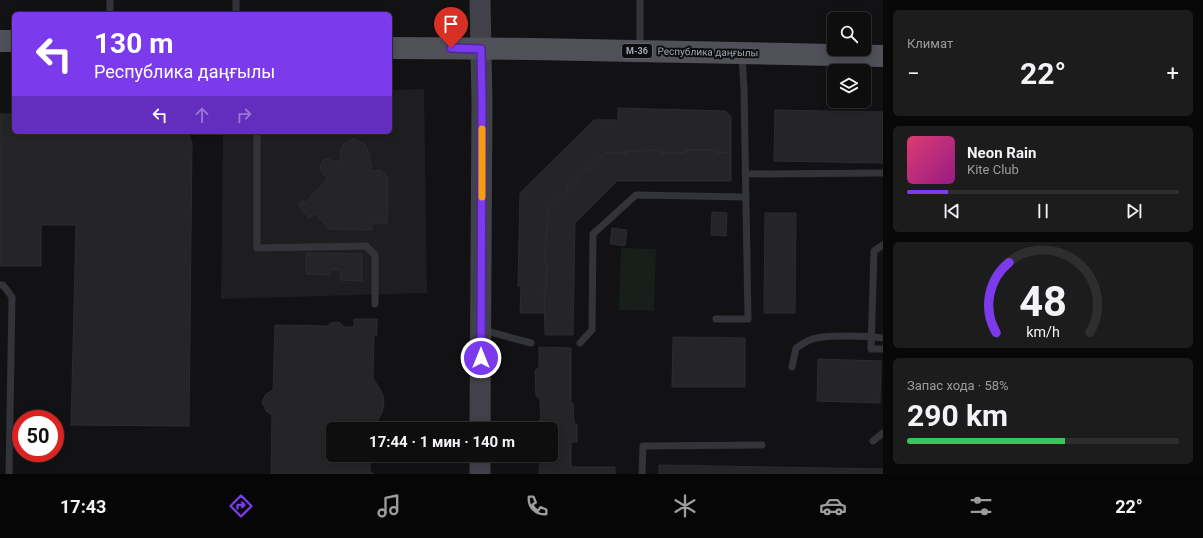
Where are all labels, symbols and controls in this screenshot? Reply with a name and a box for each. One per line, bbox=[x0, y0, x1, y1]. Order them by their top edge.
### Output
pin bbox=[434, 7.0, 468, 48]
map controls bbox=[827, 12, 871, 108]
button: search bbox=[827, 12, 871, 56]
icon: arrive bbox=[440, 13, 462, 35]
text: 130 m bbox=[94, 27, 173, 60]
icon: left bbox=[28, 28, 80, 80]
text: Климат bbox=[907, 36, 953, 51]
road number: M-36 bbox=[622, 44, 652, 58]
street label: Республика даңғылы bbox=[658, 46, 758, 58]
text: 22° bbox=[1020, 56, 1066, 91]
text: Республика даңғылы bbox=[94, 61, 275, 82]
text: − bbox=[907, 61, 920, 86]
text: + bbox=[1167, 61, 1179, 86]
button: layers bbox=[827, 64, 871, 108]
icon: left bbox=[149, 104, 171, 126]
icon: ahead bbox=[191, 104, 213, 126]
icon: right bbox=[233, 104, 255, 126]
text: Neon Rain bbox=[967, 144, 1036, 162]
text: Kite Club bbox=[967, 162, 1019, 177]
icon: previous bbox=[941, 200, 963, 222]
icon: pause bbox=[1032, 200, 1054, 222]
icon: next bbox=[1123, 200, 1145, 222]
text: 48 bbox=[1019, 277, 1067, 326]
text: km/h bbox=[1026, 324, 1060, 340]
position arrow bbox=[460, 337, 502, 379]
text: Запас хода · 58% bbox=[907, 378, 1009, 393]
text: 290 km bbox=[907, 398, 1008, 433]
speed limit sign: 50 bbox=[12, 410, 64, 462]
text: 17:44 · 1 мин · 140 m bbox=[369, 433, 515, 451]
icon: directions bbox=[227, 492, 255, 520]
icon: music bbox=[375, 492, 403, 520]
icon: phone bbox=[523, 492, 551, 520]
icon: climate bbox=[671, 492, 699, 520]
icon: car bbox=[819, 492, 847, 520]
icon: filters bbox=[967, 492, 995, 520]
text: 17:43 bbox=[60, 496, 106, 517]
text: 22° bbox=[1115, 496, 1143, 517]

